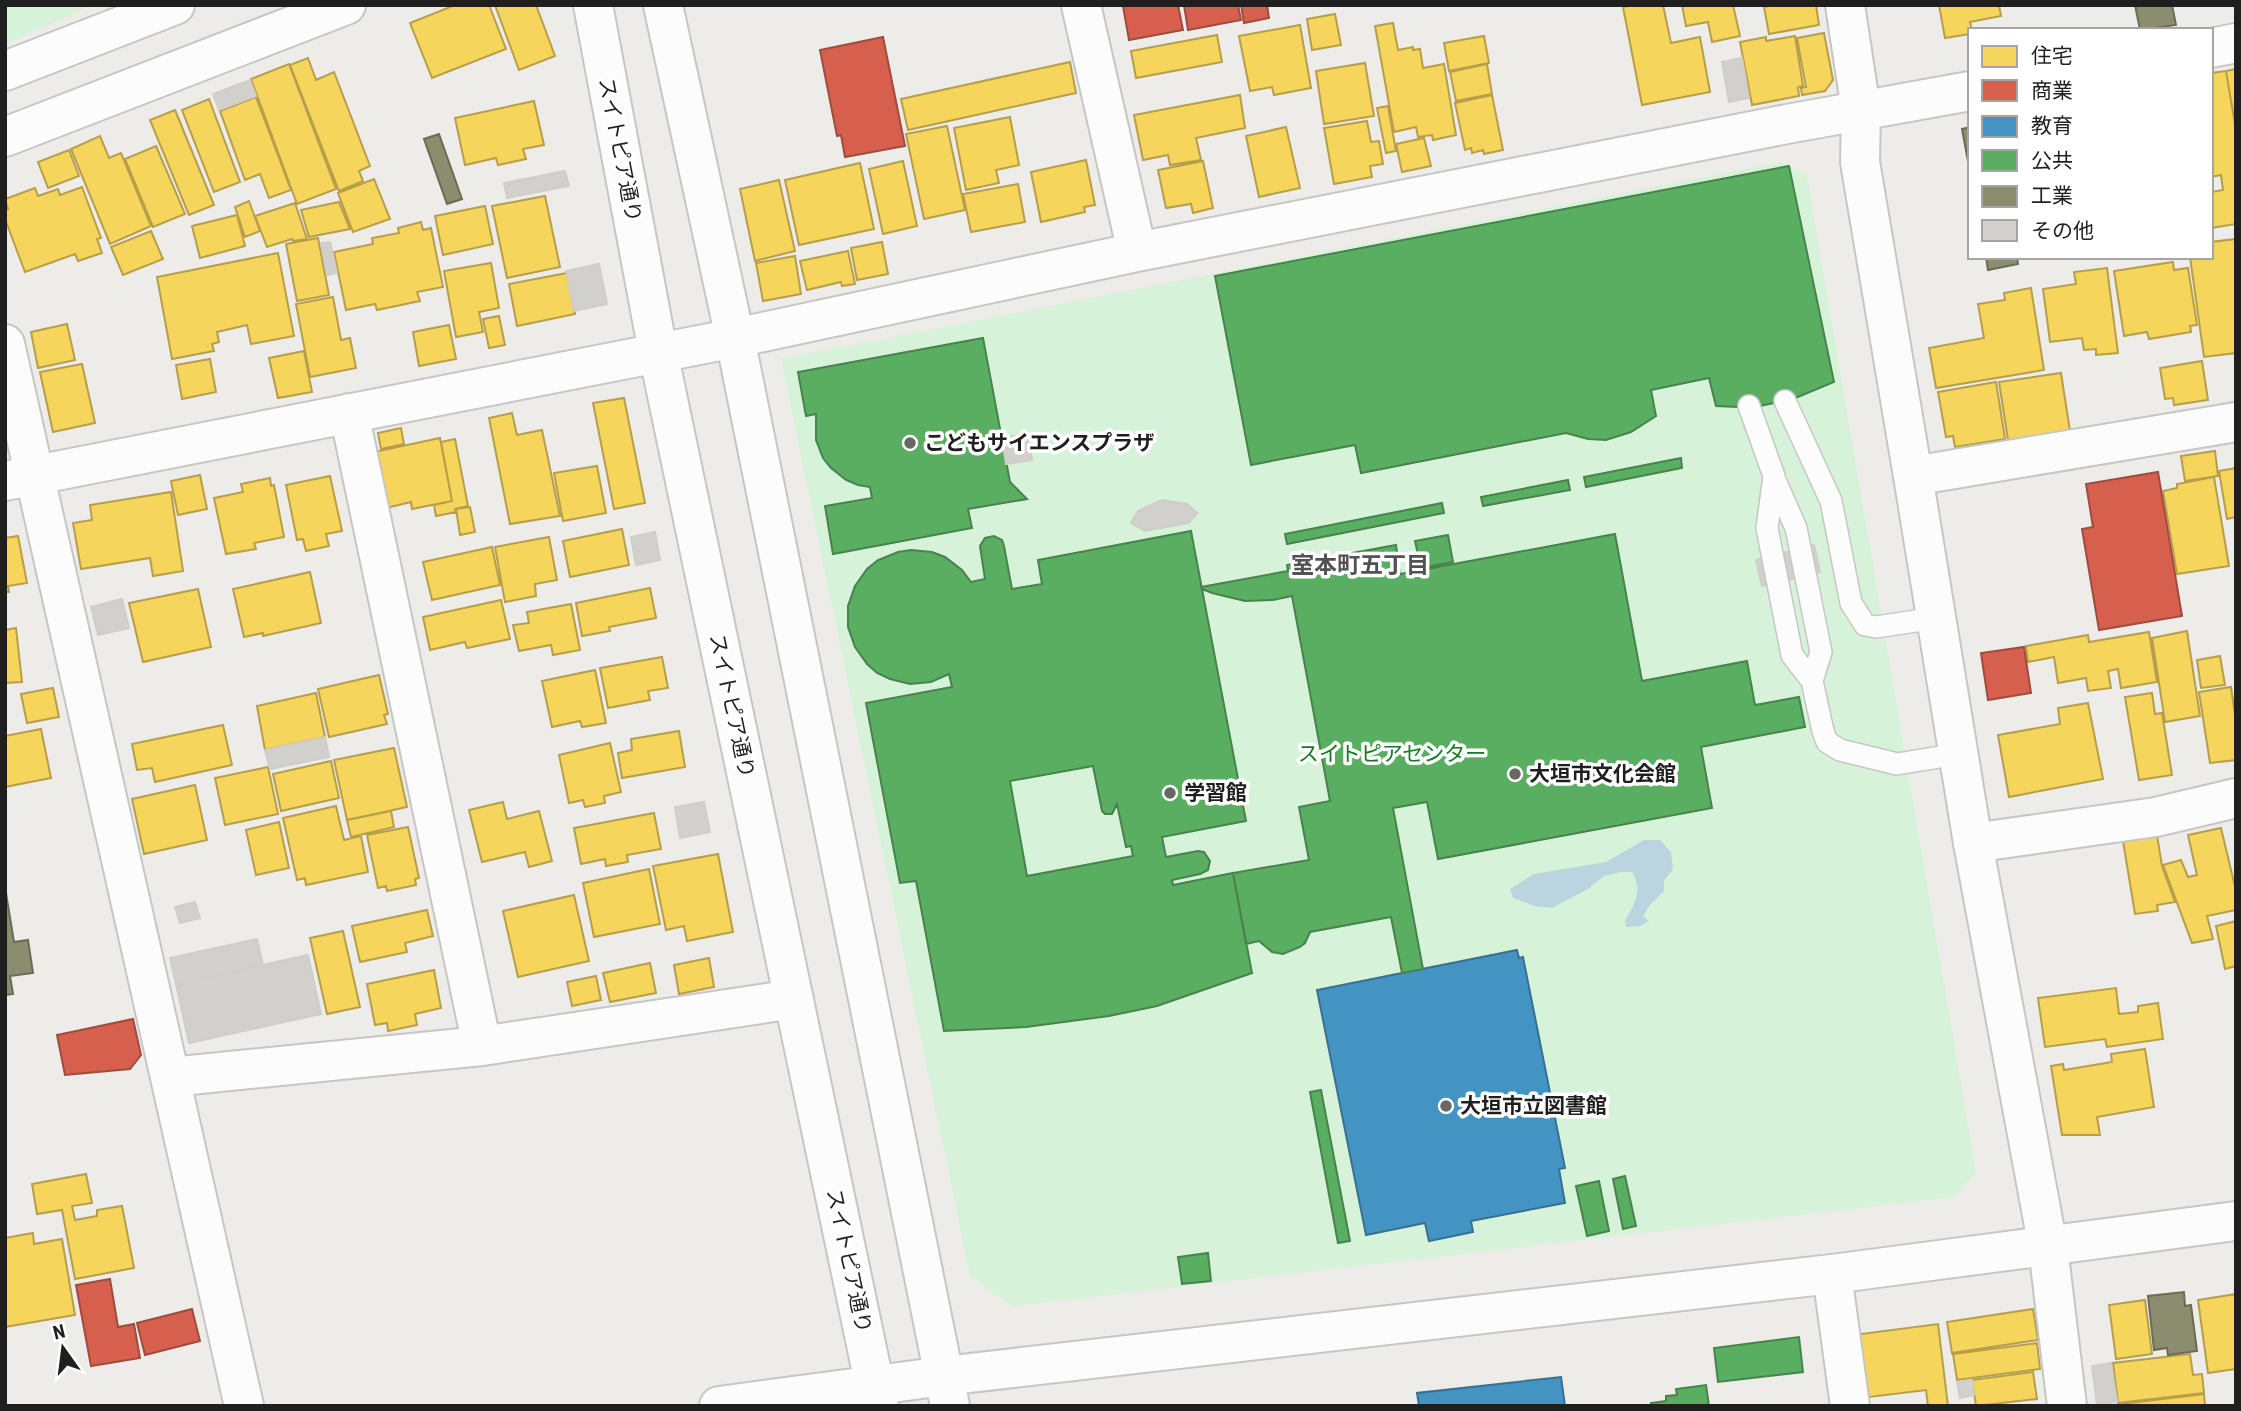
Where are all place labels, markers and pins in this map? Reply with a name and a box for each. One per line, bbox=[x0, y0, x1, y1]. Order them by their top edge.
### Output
place label: こどもサイエンスプラザ bbox=[924, 431, 1154, 455]
marker: こどもサイエンスプラザ bbox=[902, 435, 918, 451]
place label: 大垣市文化会館 bbox=[1529, 762, 1676, 786]
marker: 大垣市文化会館 bbox=[1507, 766, 1523, 782]
place label: 学習館 bbox=[1184, 781, 1247, 805]
marker: 学習館 bbox=[1162, 785, 1178, 801]
place label: 大垣市立図書館 bbox=[1460, 1094, 1607, 1118]
marker: 大垣市立図書館 bbox=[1438, 1098, 1454, 1114]

